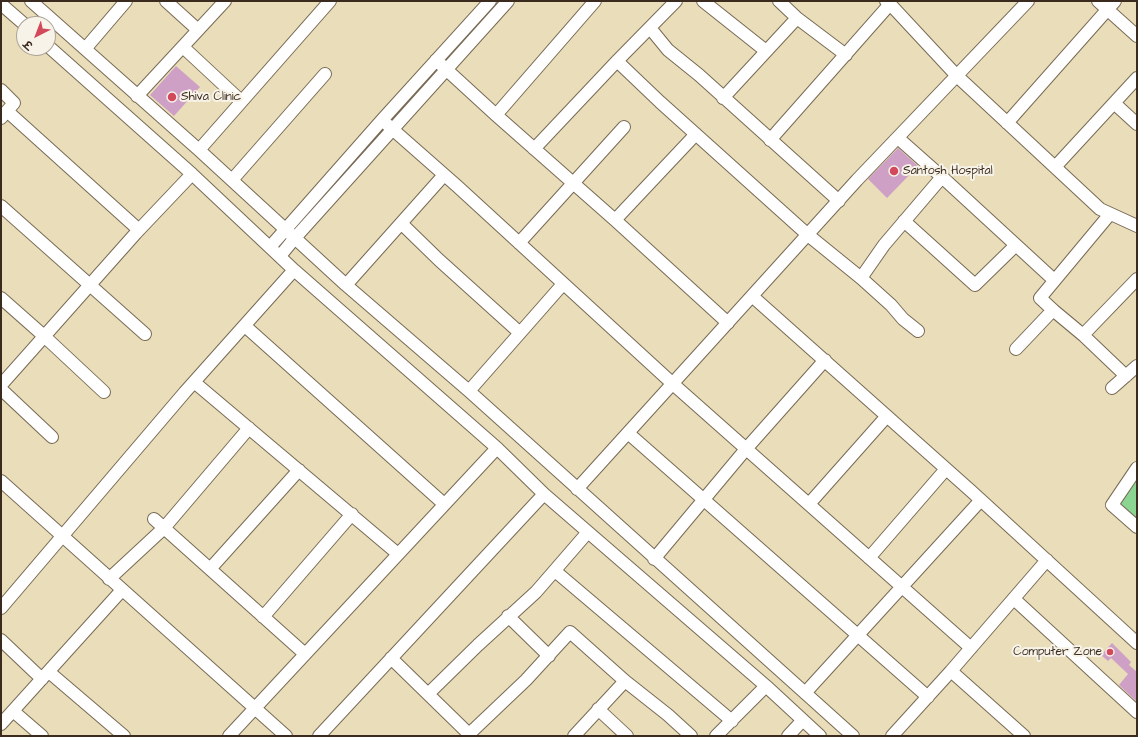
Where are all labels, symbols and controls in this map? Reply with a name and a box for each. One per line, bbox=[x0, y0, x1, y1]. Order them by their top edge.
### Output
north arrow bbox=[16, 16, 56, 56]
text: उ bbox=[21, 37, 36, 53]
place label: Shiva Clinic bbox=[181, 90, 241, 104]
marker: Shiva Clinic bbox=[166, 91, 178, 103]
place label: Santosh Hospital bbox=[903, 164, 993, 178]
marker: Santosh Hospital bbox=[888, 165, 900, 177]
place label: Computer Zone bbox=[1013, 645, 1102, 659]
marker: Computer Zone bbox=[1105, 647, 1115, 657]

